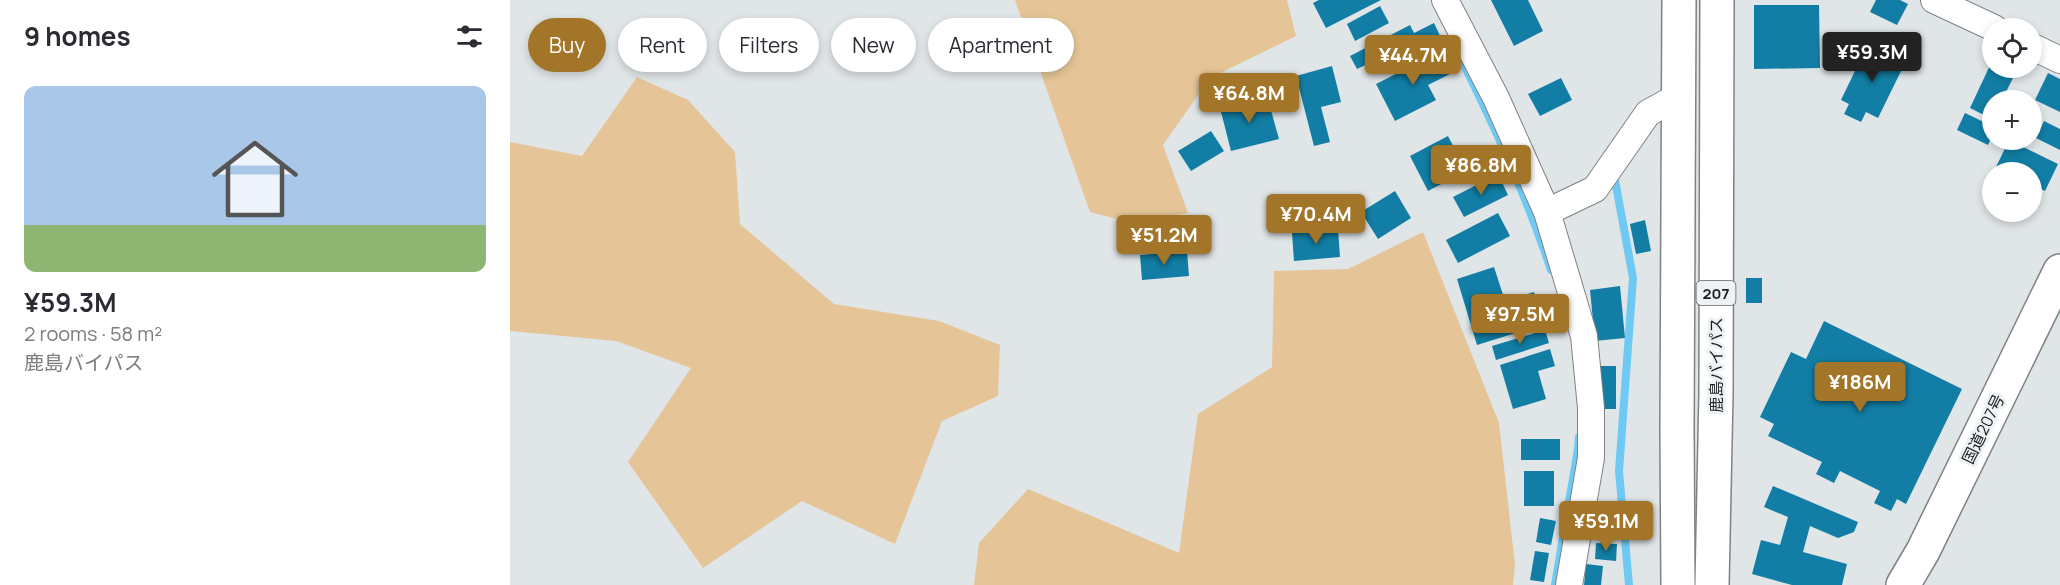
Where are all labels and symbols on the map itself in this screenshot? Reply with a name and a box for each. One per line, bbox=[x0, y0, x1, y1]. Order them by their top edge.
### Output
pin: ¥59.3M bbox=[1823, 32, 1921, 83]
pin: ¥44.7M bbox=[1364, 35, 1462, 86]
pin: ¥64.8M bbox=[1200, 73, 1298, 124]
pin: ¥86.8M bbox=[1432, 145, 1530, 196]
pin: ¥70.4M bbox=[1267, 194, 1365, 245]
pin: ¥51.2M bbox=[1115, 215, 1213, 266]
road number: 207 bbox=[1696, 281, 1736, 305]
pin: ¥97.5M bbox=[1471, 294, 1569, 345]
street label: 鹿島バイパス bbox=[1705, 317, 1727, 413]
pin: ¥186M bbox=[1818, 362, 1902, 413]
street label: 国道207号 bbox=[1957, 391, 2009, 467]
pin: ¥59.1M bbox=[1557, 501, 1655, 552]

